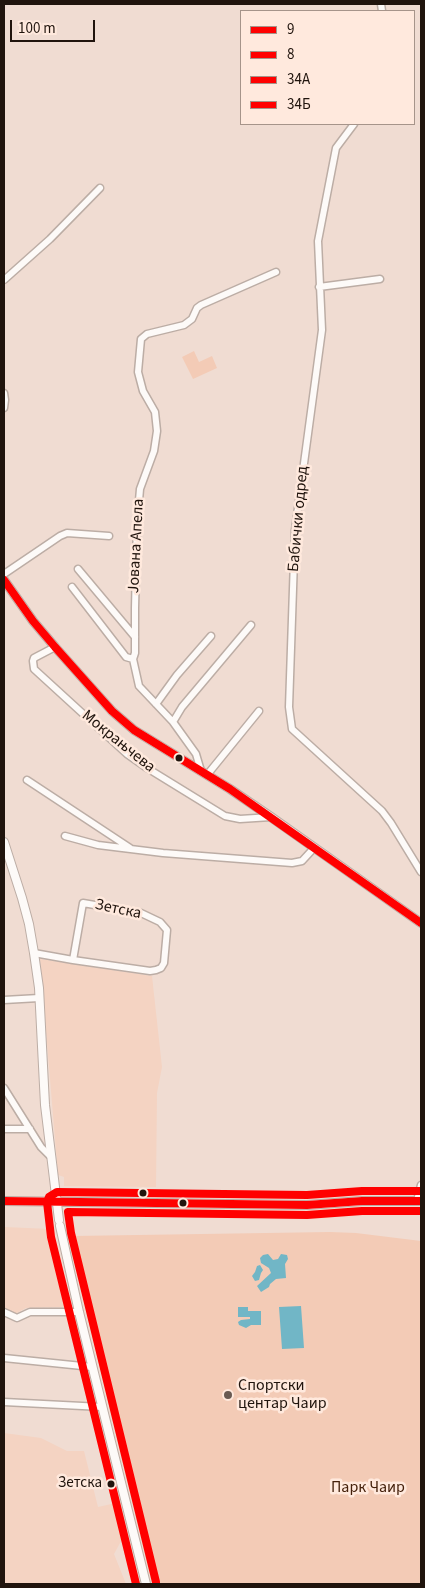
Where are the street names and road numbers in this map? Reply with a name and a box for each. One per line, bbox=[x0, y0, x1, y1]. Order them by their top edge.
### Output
street label: Бабички одред bbox=[285, 465, 313, 573]
street label: Јована Апела bbox=[125, 498, 149, 594]
street label: Мокрањчева bbox=[77, 707, 159, 777]
street label: Зетска bbox=[93, 896, 143, 924]

